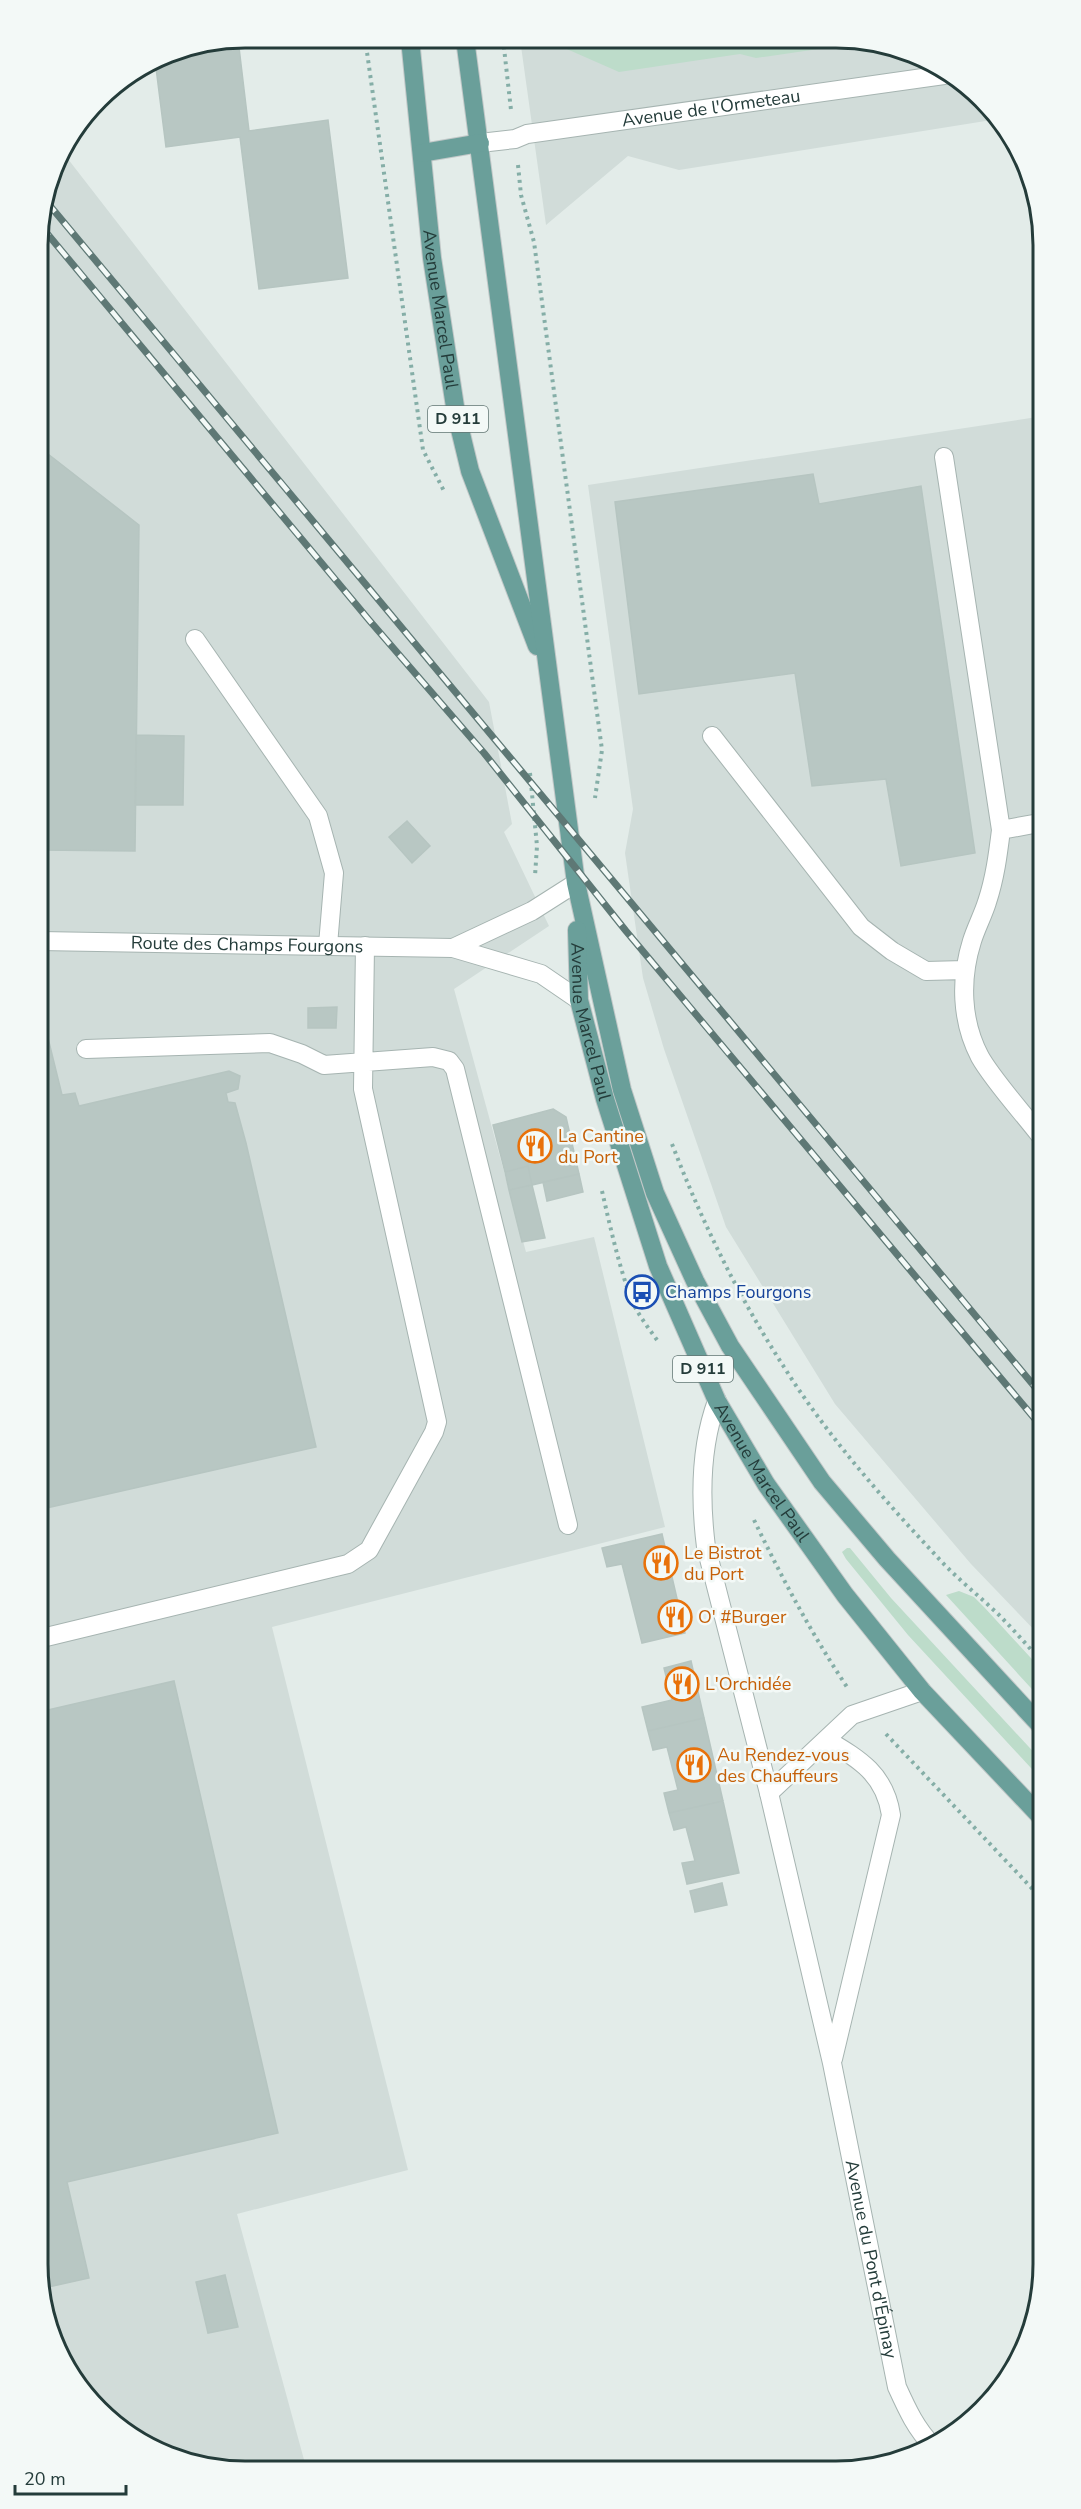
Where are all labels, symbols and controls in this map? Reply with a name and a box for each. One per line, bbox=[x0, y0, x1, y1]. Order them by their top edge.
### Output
street label: Avenue de l'Ormeteau bbox=[620, 83, 802, 132]
street label: Avenue Marcel Paul bbox=[417, 228, 464, 391]
road number: D 911 bbox=[428, 406, 488, 432]
street label: Route des Champs Fourgons bbox=[131, 931, 363, 958]
street label: Avenue Marcel Paul bbox=[565, 942, 617, 1104]
place label: La Cantine du Port bbox=[558, 1124, 644, 1169]
restaurant icon: La Cantine du Port bbox=[517, 1128, 553, 1164]
bus stop icon: Champs Fourgons bbox=[624, 1274, 660, 1310]
place label: Champs Fourgons bbox=[665, 1280, 811, 1304]
road number: D 911 bbox=[673, 1356, 733, 1382]
street label: Avenue Marcel Paul bbox=[709, 1398, 816, 1547]
place label: Le Bistrot du Port bbox=[684, 1541, 762, 1586]
restaurant icon: Le Bistrot du Port bbox=[643, 1545, 679, 1581]
restaurant icon: O' #Burger bbox=[657, 1599, 693, 1635]
place label: O' #Burger bbox=[698, 1605, 787, 1629]
restaurant icon: L'Orchidée bbox=[664, 1666, 700, 1702]
place label: L'Orchidée bbox=[705, 1672, 791, 1696]
place label: Au Rendez-vous des Chauffeurs bbox=[717, 1743, 849, 1788]
restaurant icon: Au Rendez-vous des Chauffeurs bbox=[676, 1747, 712, 1783]
street label: Avenue du Pont d'Épinay bbox=[840, 2158, 903, 2361]
scale bar bbox=[15, 2458, 126, 2496]
text: 20 m bbox=[24, 2467, 66, 2491]

